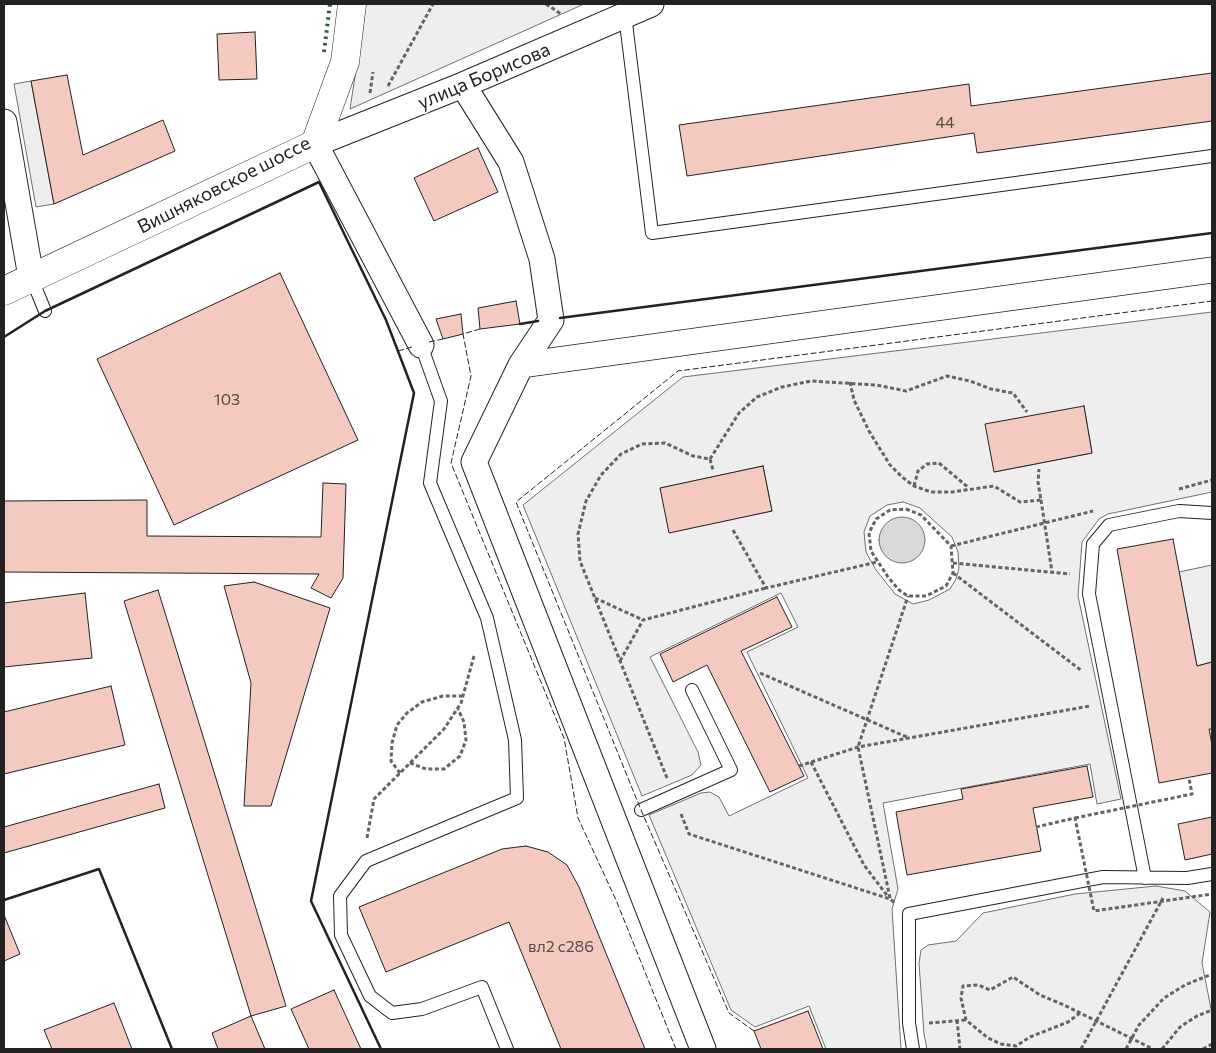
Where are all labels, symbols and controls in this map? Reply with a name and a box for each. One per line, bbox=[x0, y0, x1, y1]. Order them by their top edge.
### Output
street label: улица Борисова bbox=[414, 38, 554, 114]
house number: 44 bbox=[935, 113, 955, 133]
street label: Вишняковское шоссе bbox=[134, 131, 314, 239]
house number: 103 bbox=[214, 390, 240, 410]
house number: вл2 с286 bbox=[528, 937, 594, 957]

